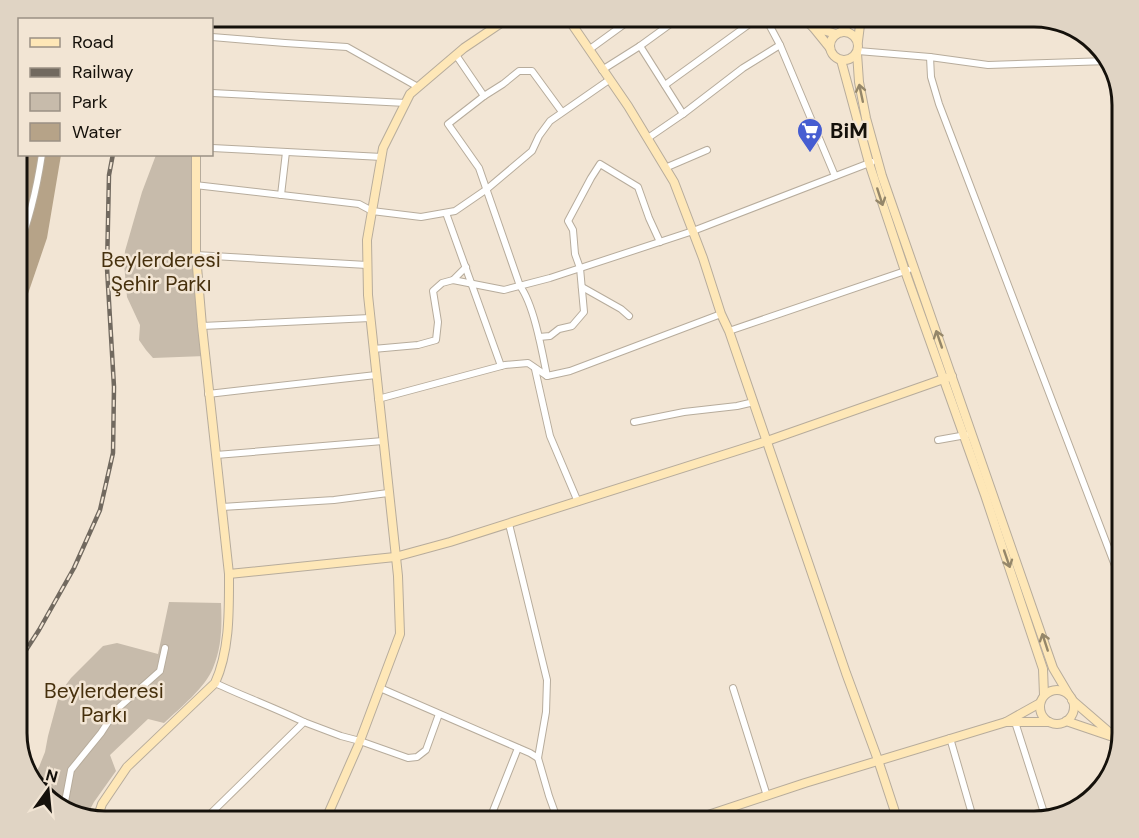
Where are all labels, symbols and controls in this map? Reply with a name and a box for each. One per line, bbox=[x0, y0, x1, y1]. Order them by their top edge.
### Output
legend bbox=[18, 18, 213, 156]
text: Road bbox=[72, 30, 114, 54]
text: Railway bbox=[72, 60, 134, 84]
one-way arrow bbox=[855, 84, 866, 104]
text: Park bbox=[72, 90, 108, 114]
supermarket icon: BiM bbox=[795, 116, 825, 154]
place label: BiM bbox=[830, 117, 868, 145]
text: Water bbox=[72, 120, 122, 144]
one-way arrow bbox=[875, 187, 886, 206]
park label: Beylerderesi Şehir Parkı bbox=[101, 246, 221, 298]
one-way arrow bbox=[932, 330, 943, 349]
one-way arrow bbox=[1002, 549, 1013, 568]
one-way arrow bbox=[1038, 633, 1049, 652]
park label: Beylerderesi Parkı bbox=[44, 677, 164, 729]
north arrow bbox=[18, 760, 78, 820]
text: N bbox=[43, 764, 60, 788]

